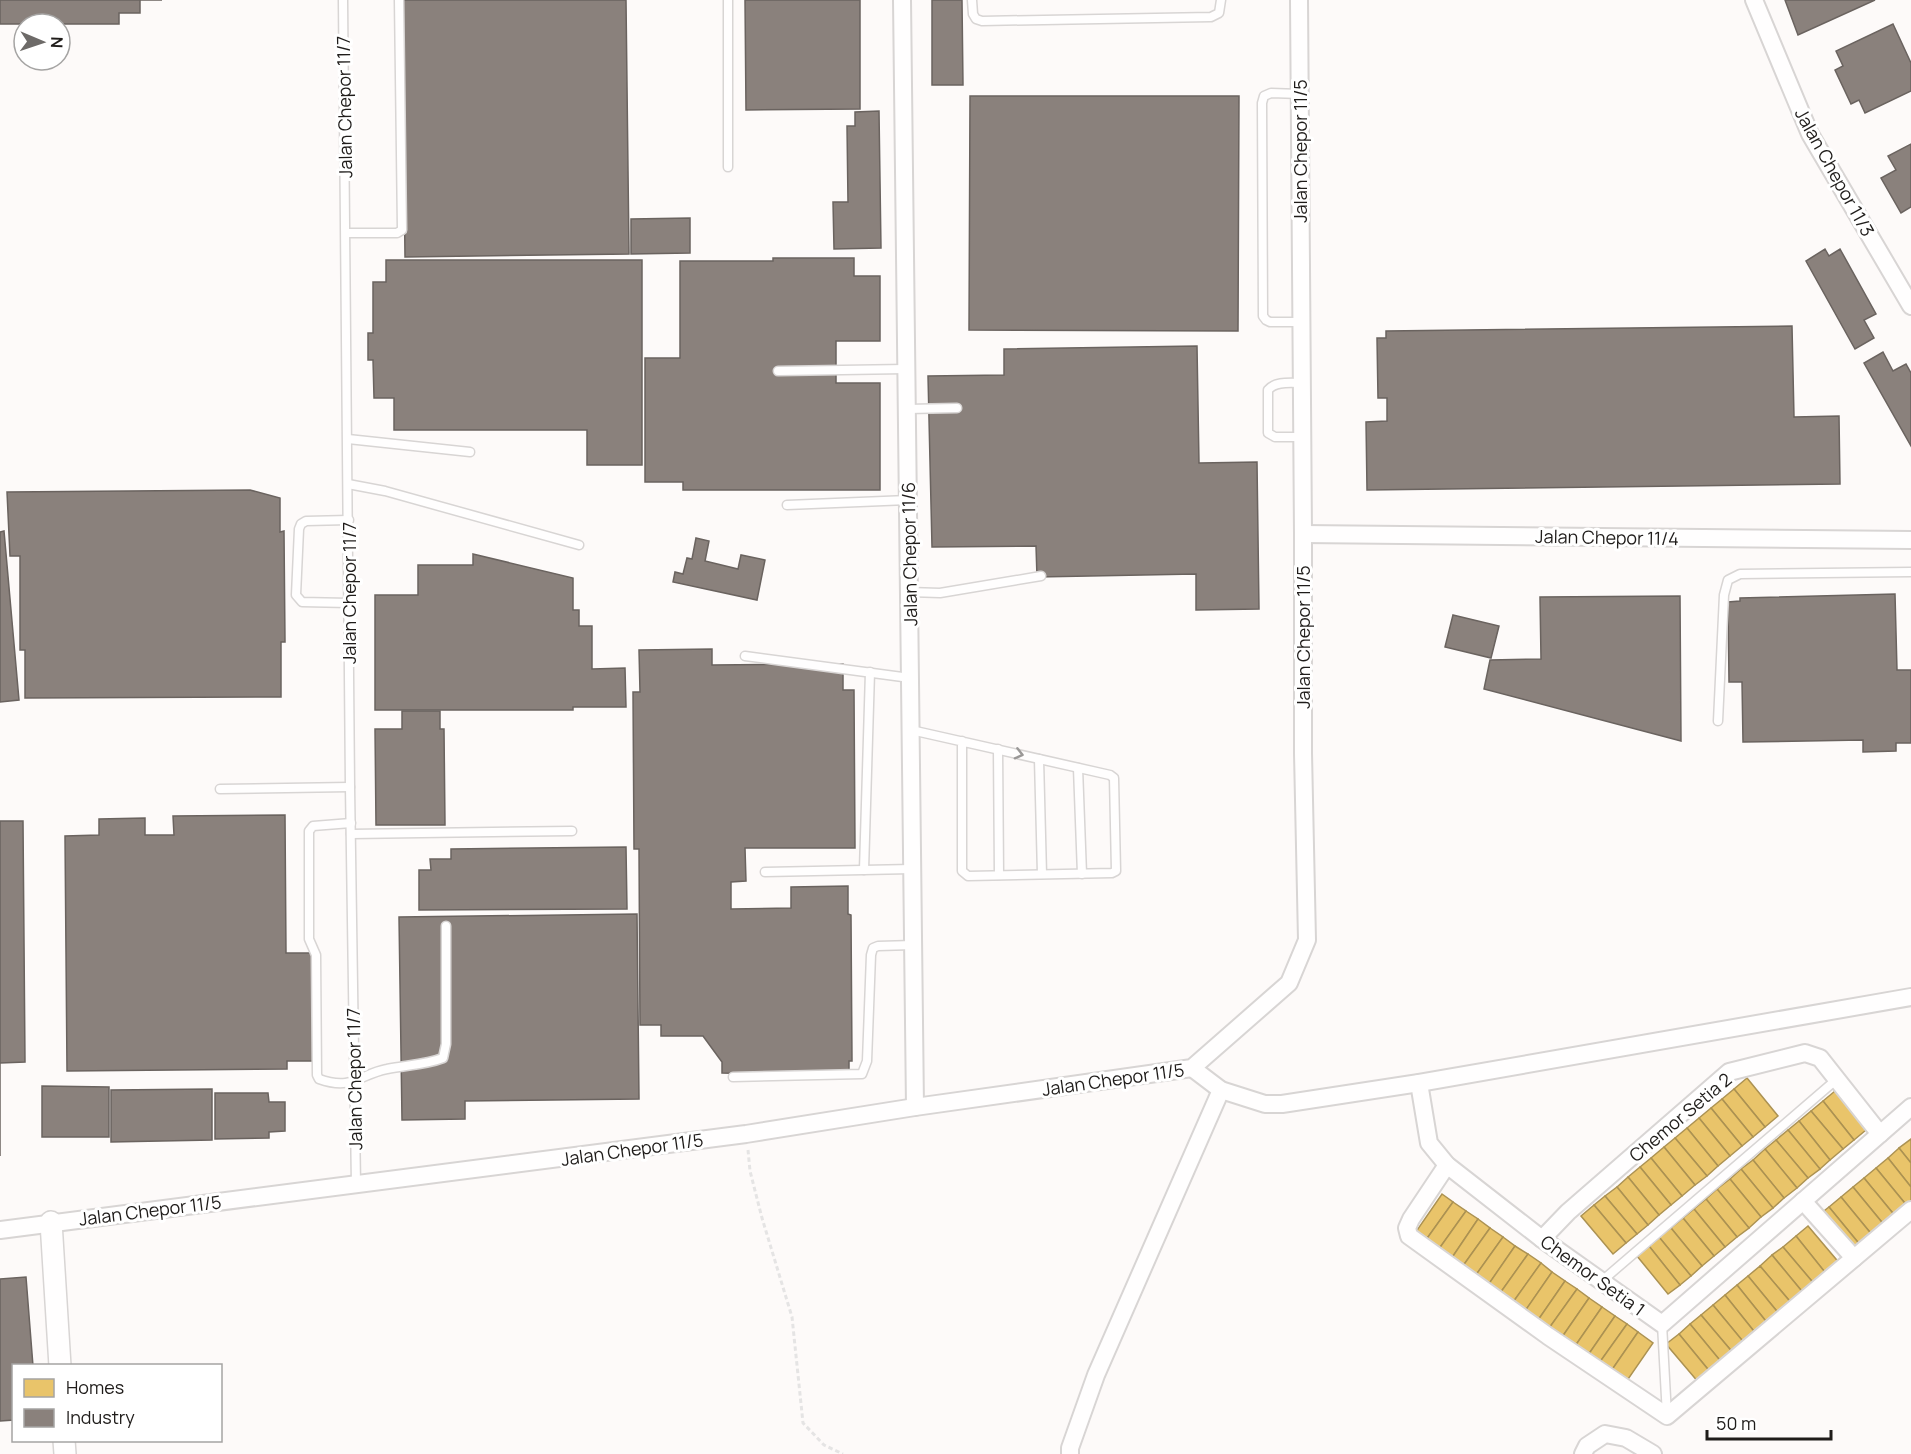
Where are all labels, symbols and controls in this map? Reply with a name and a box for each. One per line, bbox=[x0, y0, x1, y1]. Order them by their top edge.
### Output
north arrow bbox=[12, 12, 72, 72]
text: N bbox=[46, 36, 68, 49]
street label: Jalan Chepor 11/7 bbox=[331, 36, 357, 178]
street label: Jalan Chepor 11/5 bbox=[1288, 79, 1312, 223]
street label: Jalan Chepor 11/3 bbox=[1790, 104, 1880, 240]
street label: Jalan Chepor 11/6 bbox=[896, 482, 922, 626]
street label: Jalan Chepor 11/7 bbox=[337, 522, 361, 664]
street label: Jalan Chepor 11/4 bbox=[1535, 524, 1679, 550]
street label: Jalan Chepor 11/5 bbox=[1291, 565, 1315, 709]
one-way arrow bbox=[1013, 747, 1023, 760]
street label: Jalan Chepor 11/7 bbox=[341, 1008, 367, 1150]
street label: Jalan Chepor 11/5 bbox=[1040, 1057, 1186, 1101]
street label: Chemor Setia 2 bbox=[1624, 1067, 1736, 1167]
street label: Jalan Chepor 11/5 bbox=[559, 1127, 705, 1171]
street label: Jalan Chepor 11/5 bbox=[77, 1189, 223, 1231]
street label: Chemor Setia 1 bbox=[1536, 1229, 1650, 1321]
legend bbox=[12, 1364, 222, 1442]
text: Homes bbox=[66, 1375, 124, 1399]
scale bar bbox=[1707, 1403, 1832, 1441]
text: Industry bbox=[66, 1405, 135, 1429]
text: 50 m bbox=[1716, 1411, 1756, 1435]

